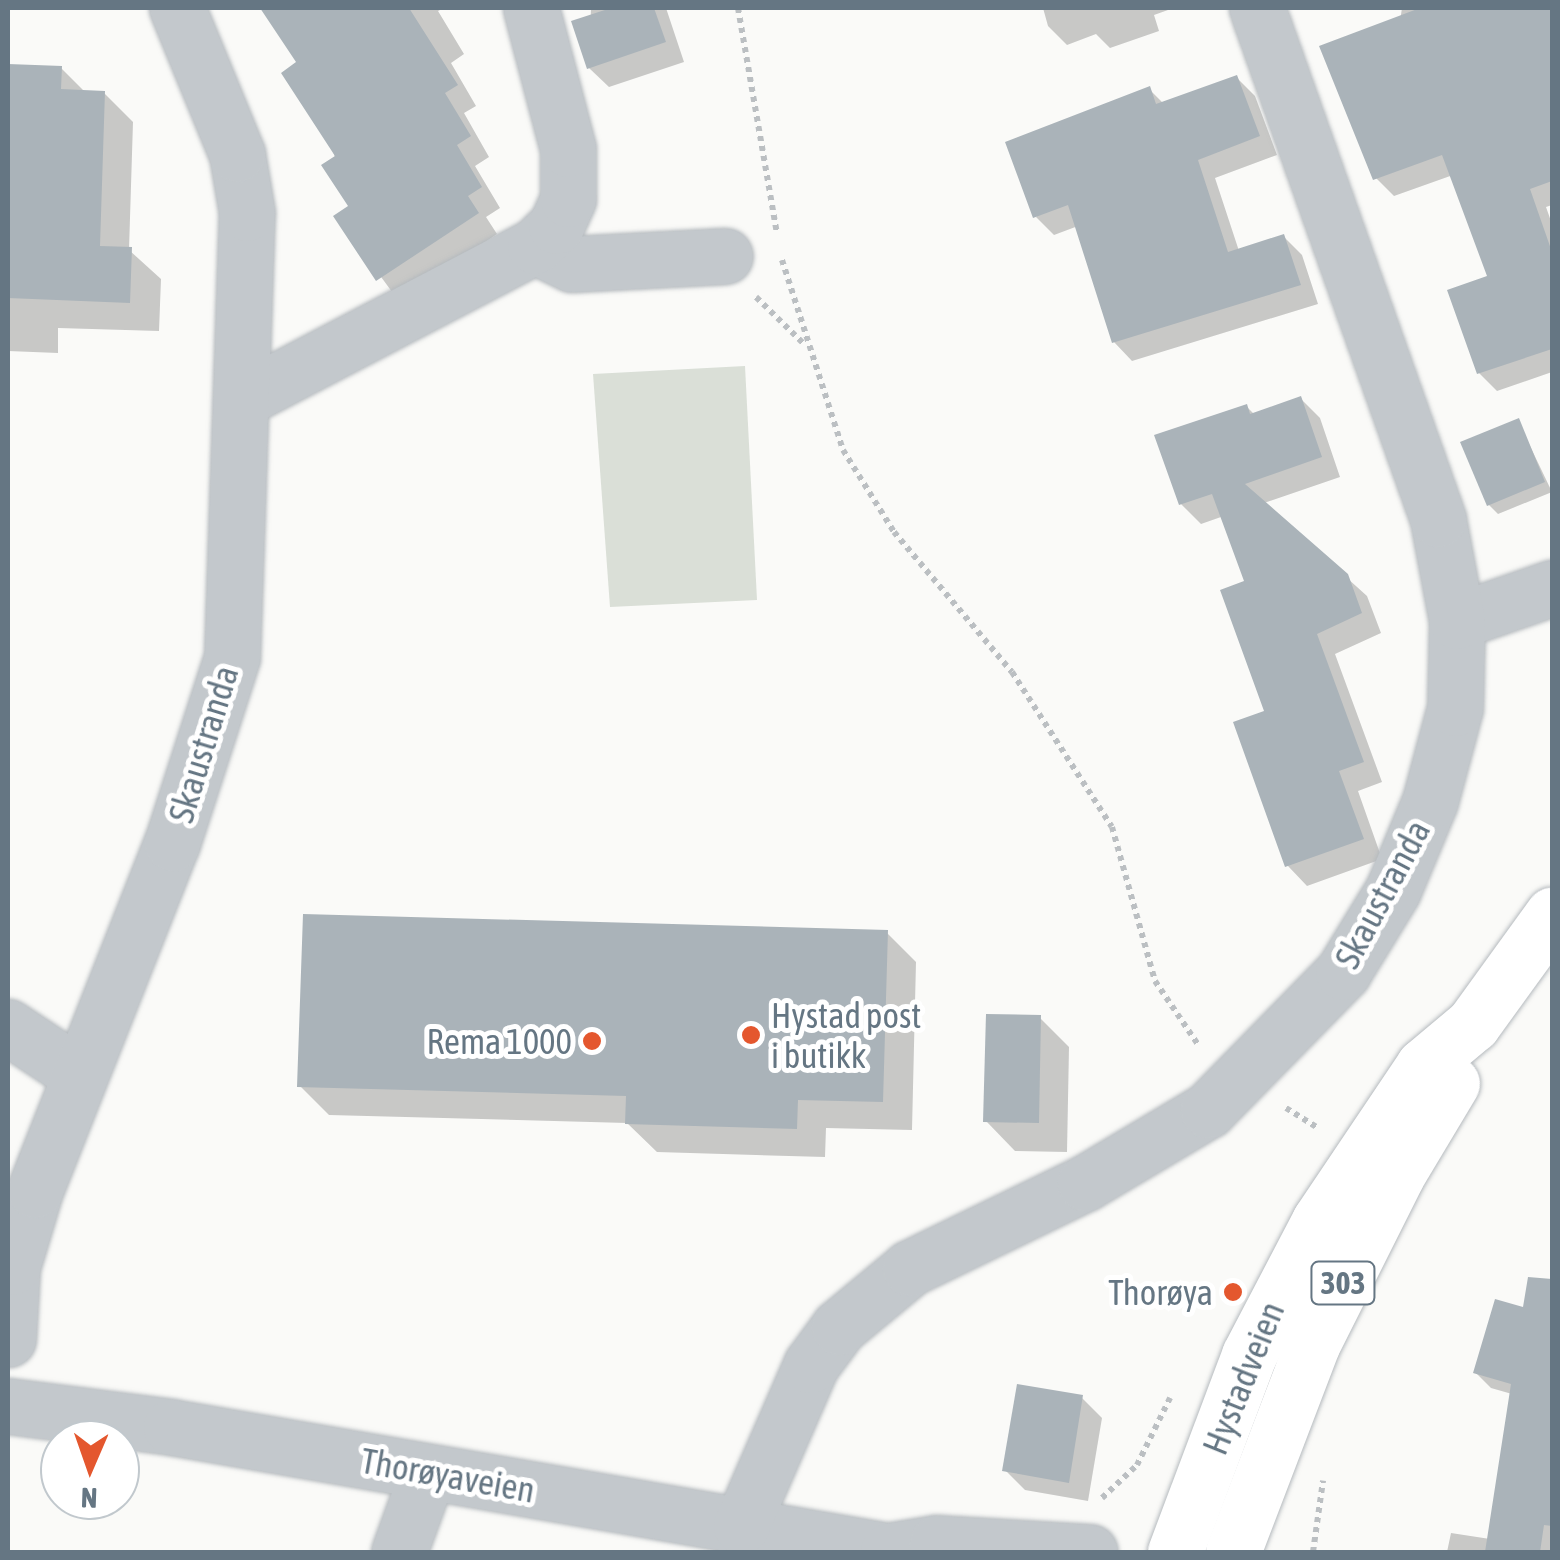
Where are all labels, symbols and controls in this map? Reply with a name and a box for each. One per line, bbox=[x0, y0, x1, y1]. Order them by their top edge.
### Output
street label: Skaustranda bbox=[159, 661, 247, 827]
street label: Skaustranda bbox=[1326, 813, 1438, 975]
place label: Hystad post i butikk bbox=[771, 994, 921, 1076]
place label: Rema 1000 bbox=[427, 1020, 572, 1062]
marker: Hystad post i butikk bbox=[740, 1024, 762, 1046]
marker: Rema 1000 bbox=[581, 1030, 603, 1052]
road number: 303 bbox=[1308, 1256, 1378, 1310]
place label: Thorøya bbox=[1108, 1271, 1213, 1313]
marker: Thorøya bbox=[1222, 1281, 1244, 1303]
street label: Hystadveien bbox=[1193, 1296, 1293, 1460]
north arrow bbox=[40, 1420, 140, 1520]
street label: Thorøyaveien bbox=[358, 1439, 538, 1511]
text: N bbox=[80, 1482, 98, 1514]

